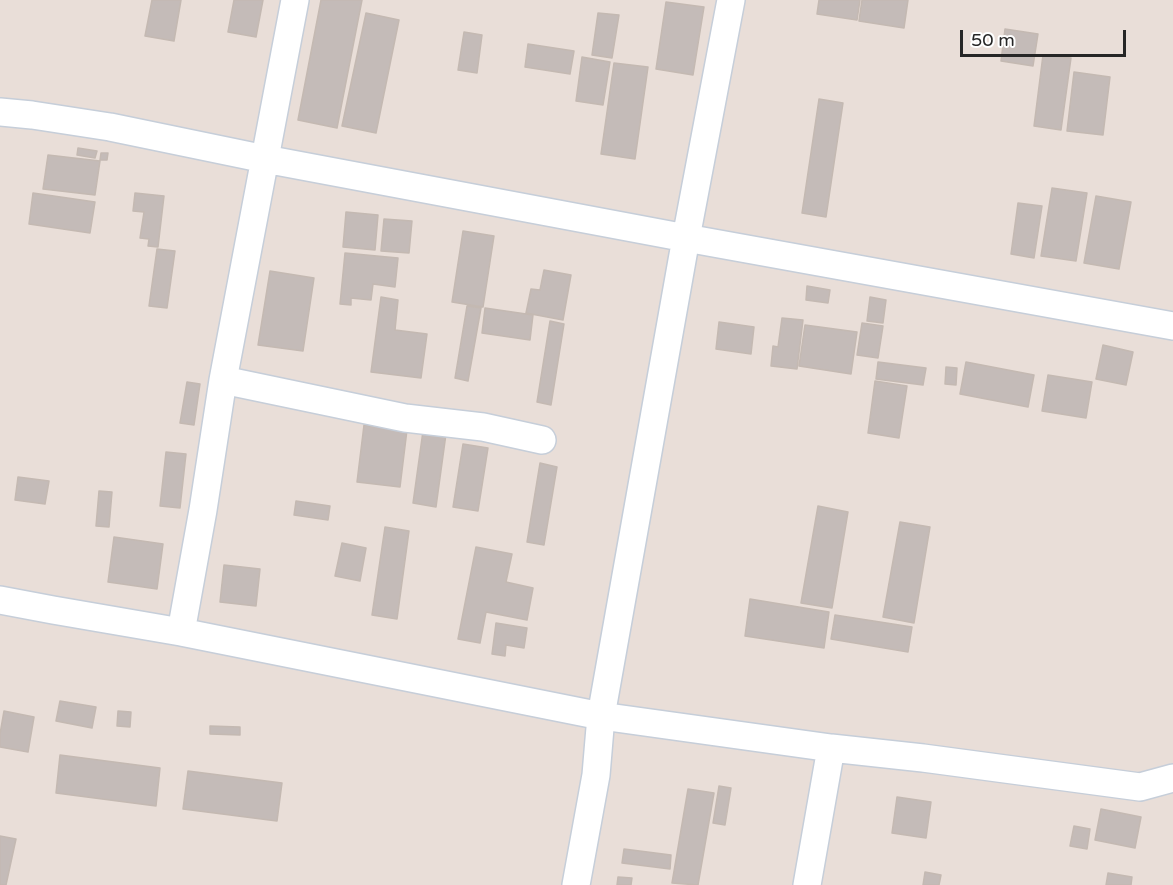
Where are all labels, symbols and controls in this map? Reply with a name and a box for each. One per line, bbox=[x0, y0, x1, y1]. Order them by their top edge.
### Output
scale bar bbox=[963, 18, 1130, 56]
text: 50 m bbox=[971, 29, 1015, 51]

